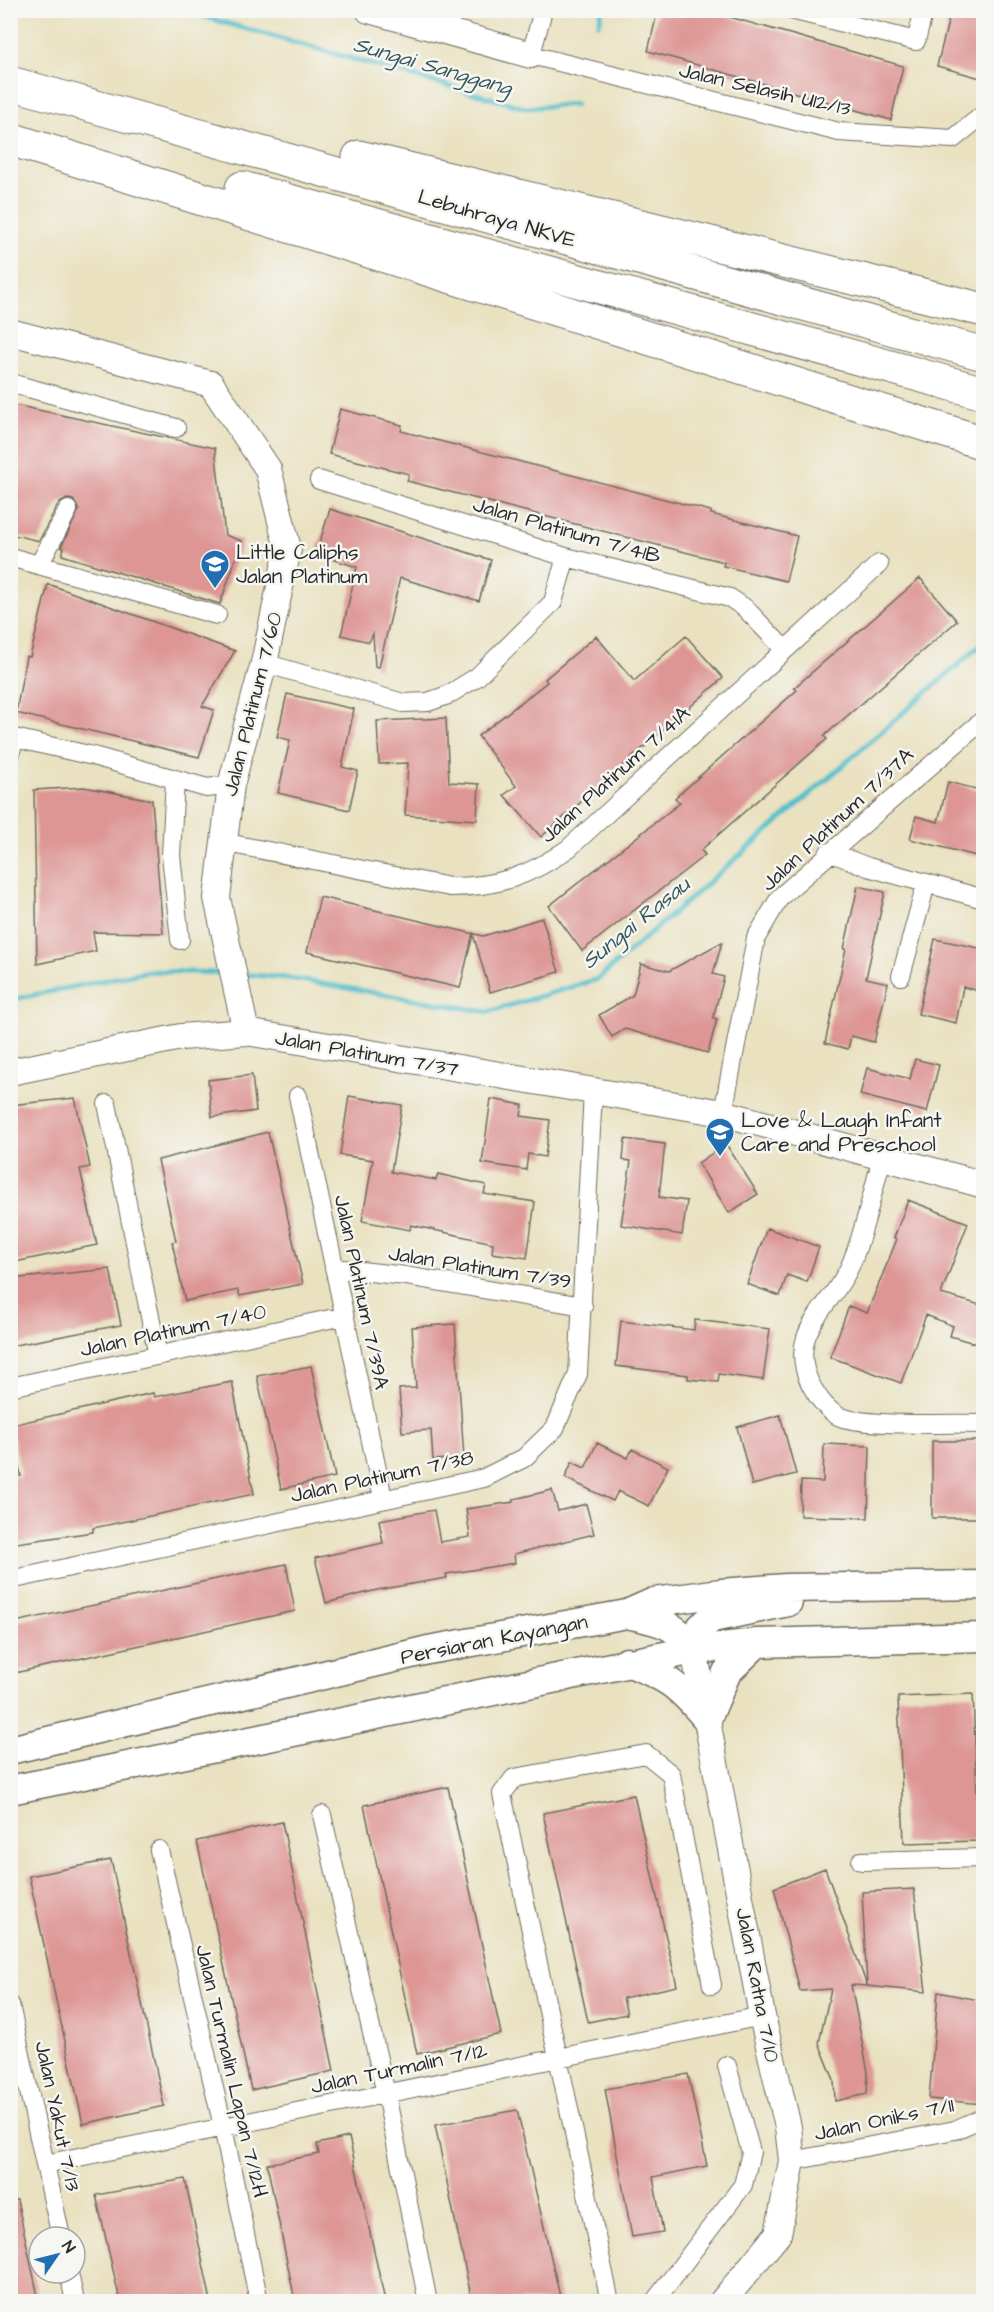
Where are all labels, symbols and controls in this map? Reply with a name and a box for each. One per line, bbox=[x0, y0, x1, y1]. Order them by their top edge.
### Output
water label: Sungai Sanggang bbox=[349, 29, 517, 105]
street label: Jalan Selasih U12/13 bbox=[676, 56, 854, 123]
street label: Lebuhraya NKVE bbox=[414, 182, 580, 257]
street label: Jalan Platinum 7/41B bbox=[470, 490, 664, 571]
place label: Little Caliphs Jalan Platinum bbox=[236, 538, 368, 591]
school or university icon: Little Caliphs Jalan Platinum bbox=[199, 548, 231, 590]
street label: Jalan Platinum 7/60 bbox=[216, 609, 289, 799]
street label: Jalan Platinum 7/41A bbox=[534, 699, 697, 850]
street label: Jalan Platinum 7/37A bbox=[755, 740, 920, 898]
water label: Sungai Rasau bbox=[575, 869, 699, 977]
street label: Jalan Platinum 7/37 bbox=[273, 1023, 461, 1084]
place label: Love & Laugh Infant Care and Preschool bbox=[741, 1106, 942, 1159]
school or university icon: Love & Laugh Infant Care and Preschool bbox=[704, 1116, 736, 1158]
street label: Jalan Platinum 7/39A bbox=[327, 1192, 396, 1393]
street label: Jalan Platinum 7/39 bbox=[386, 1239, 573, 1296]
street label: Jalan Platinum 7/40 bbox=[77, 1297, 269, 1364]
street label: Jalan Platinum 7/38 bbox=[288, 1443, 477, 1510]
street label: Persiaran Kayangan bbox=[398, 1607, 591, 1674]
street label: Jalan Ratna 7/10 bbox=[728, 1905, 787, 2065]
street label: Jalan Turmalin Lapan 7/12H bbox=[187, 1942, 275, 2201]
street label: Jalan Turmalin 7/12 bbox=[308, 2036, 490, 2101]
street label: Jalan Yakut 7/13 bbox=[27, 2038, 88, 2194]
street label: Jalan Oniks 7/11 bbox=[812, 2090, 957, 2148]
north arrow bbox=[27, 2225, 87, 2285]
text: N bbox=[57, 2237, 80, 2257]

